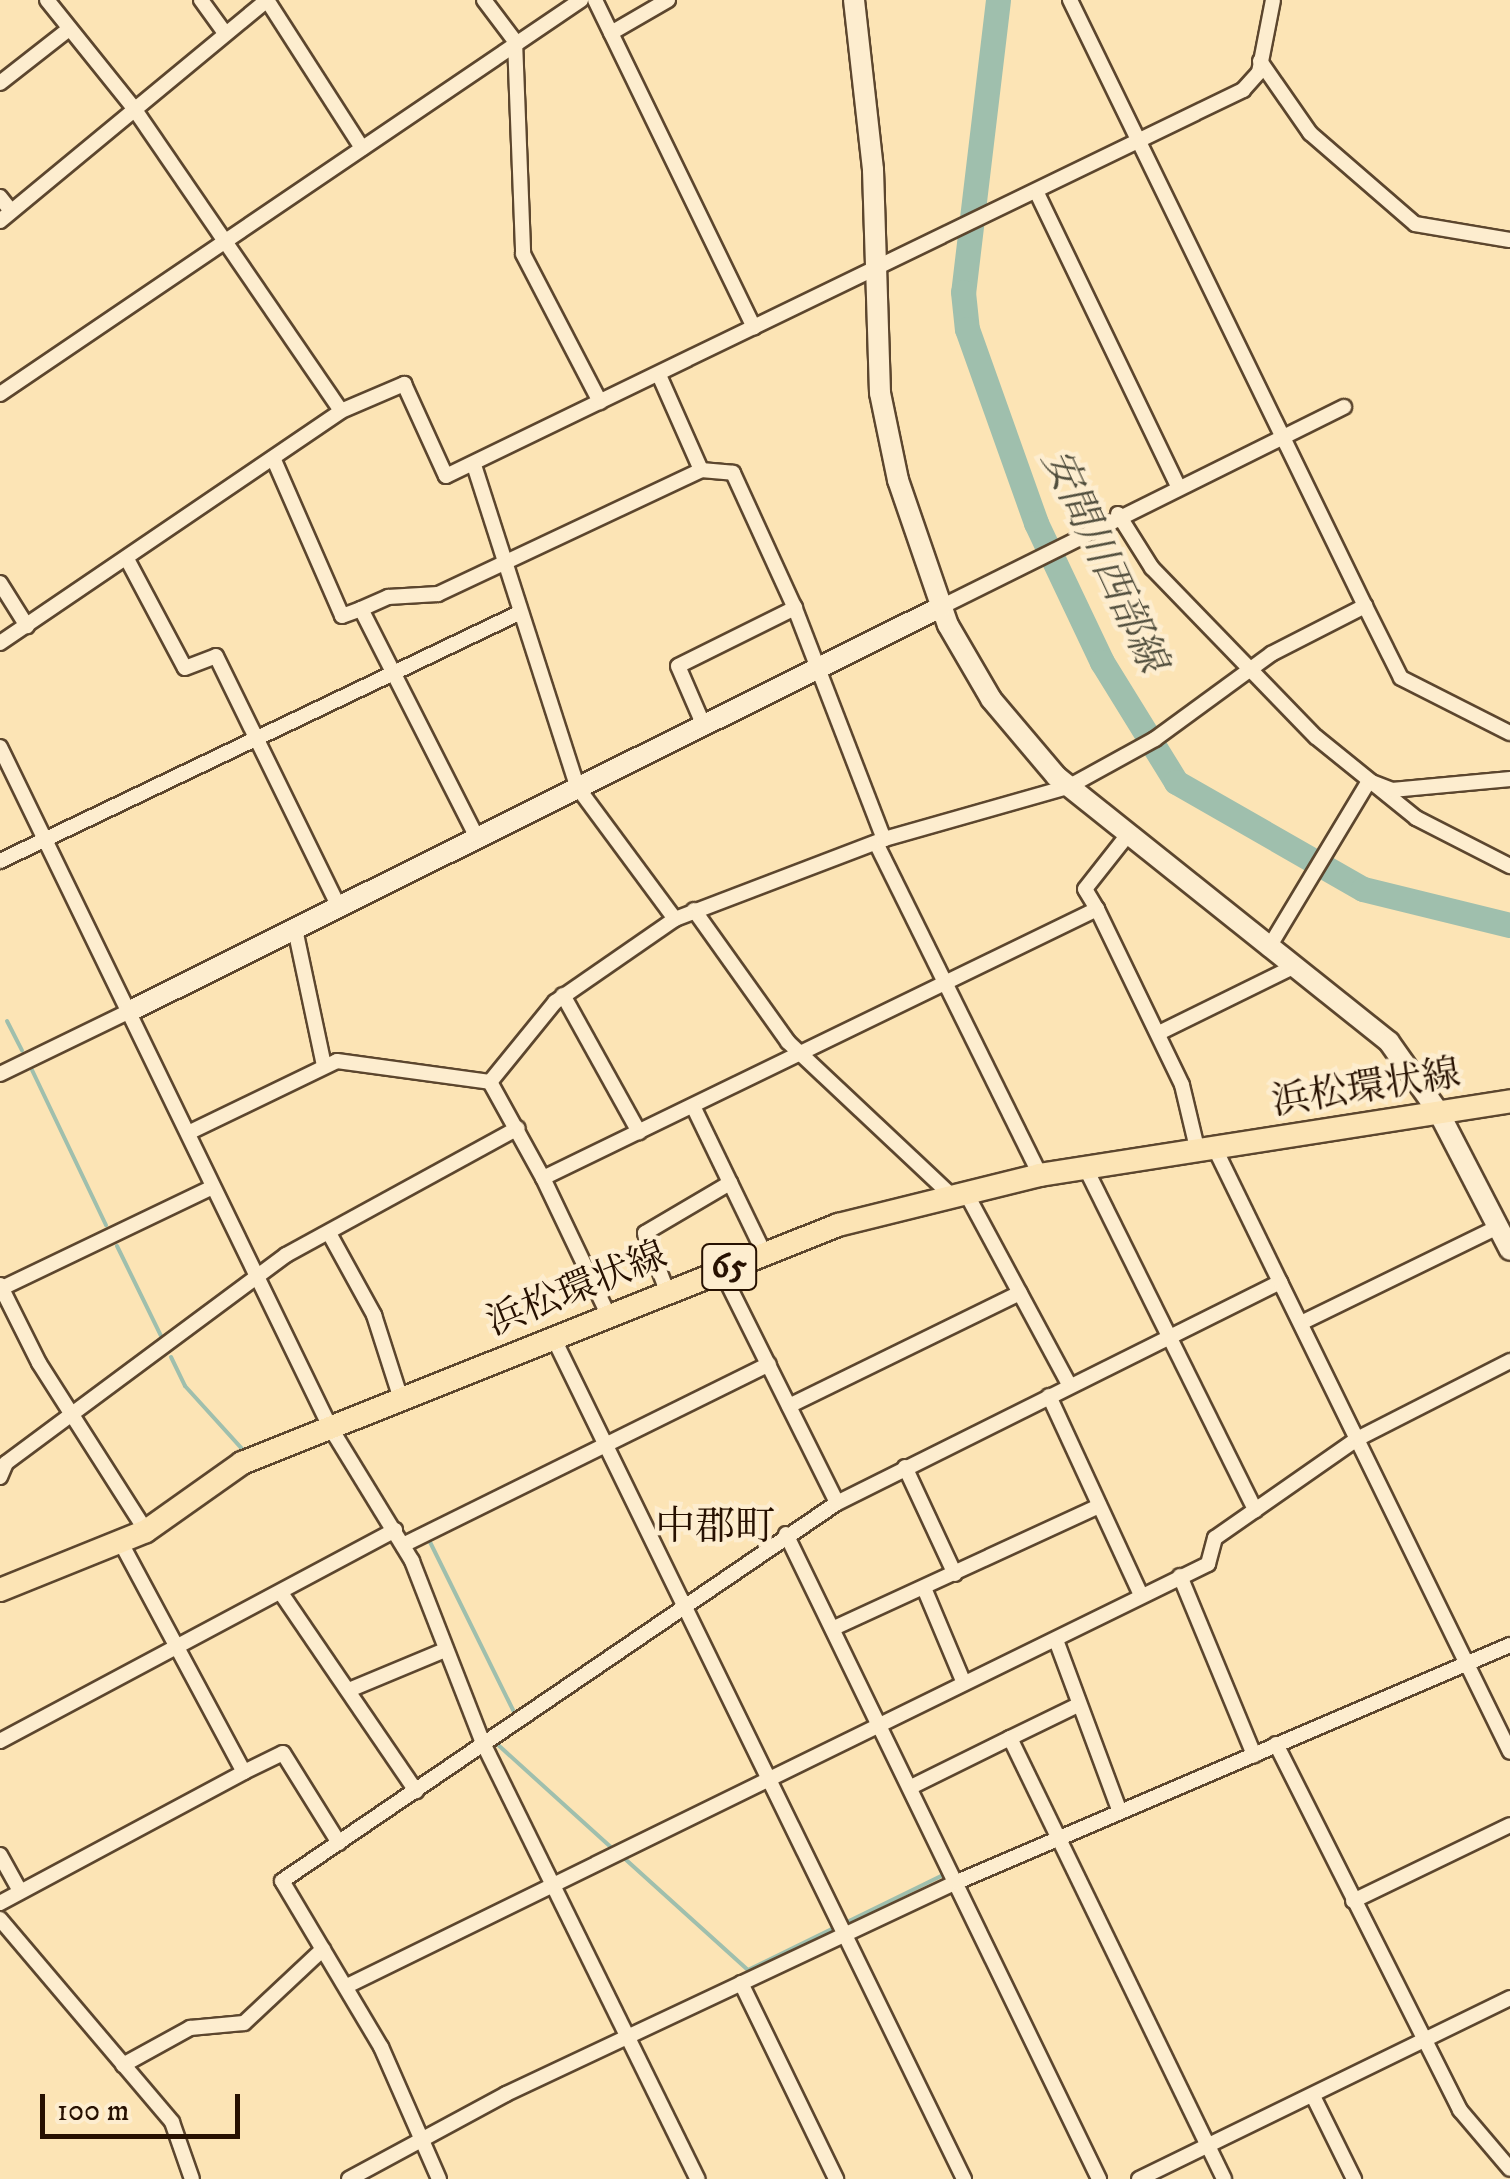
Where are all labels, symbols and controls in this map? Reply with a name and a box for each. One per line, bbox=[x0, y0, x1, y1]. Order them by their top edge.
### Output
water label: 安間川西部線 bbox=[1031, 442, 1175, 680]
street label: 浜松環状線 bbox=[1269, 1052, 1463, 1126]
street label: 浜松環状線 bbox=[480, 1233, 674, 1347]
road number: 65 bbox=[699, 1237, 759, 1297]
district label: 中郡町 bbox=[655, 1504, 775, 1552]
scale bar bbox=[45, 2074, 245, 2136]
text: 100 m bbox=[57, 2093, 129, 2130]

